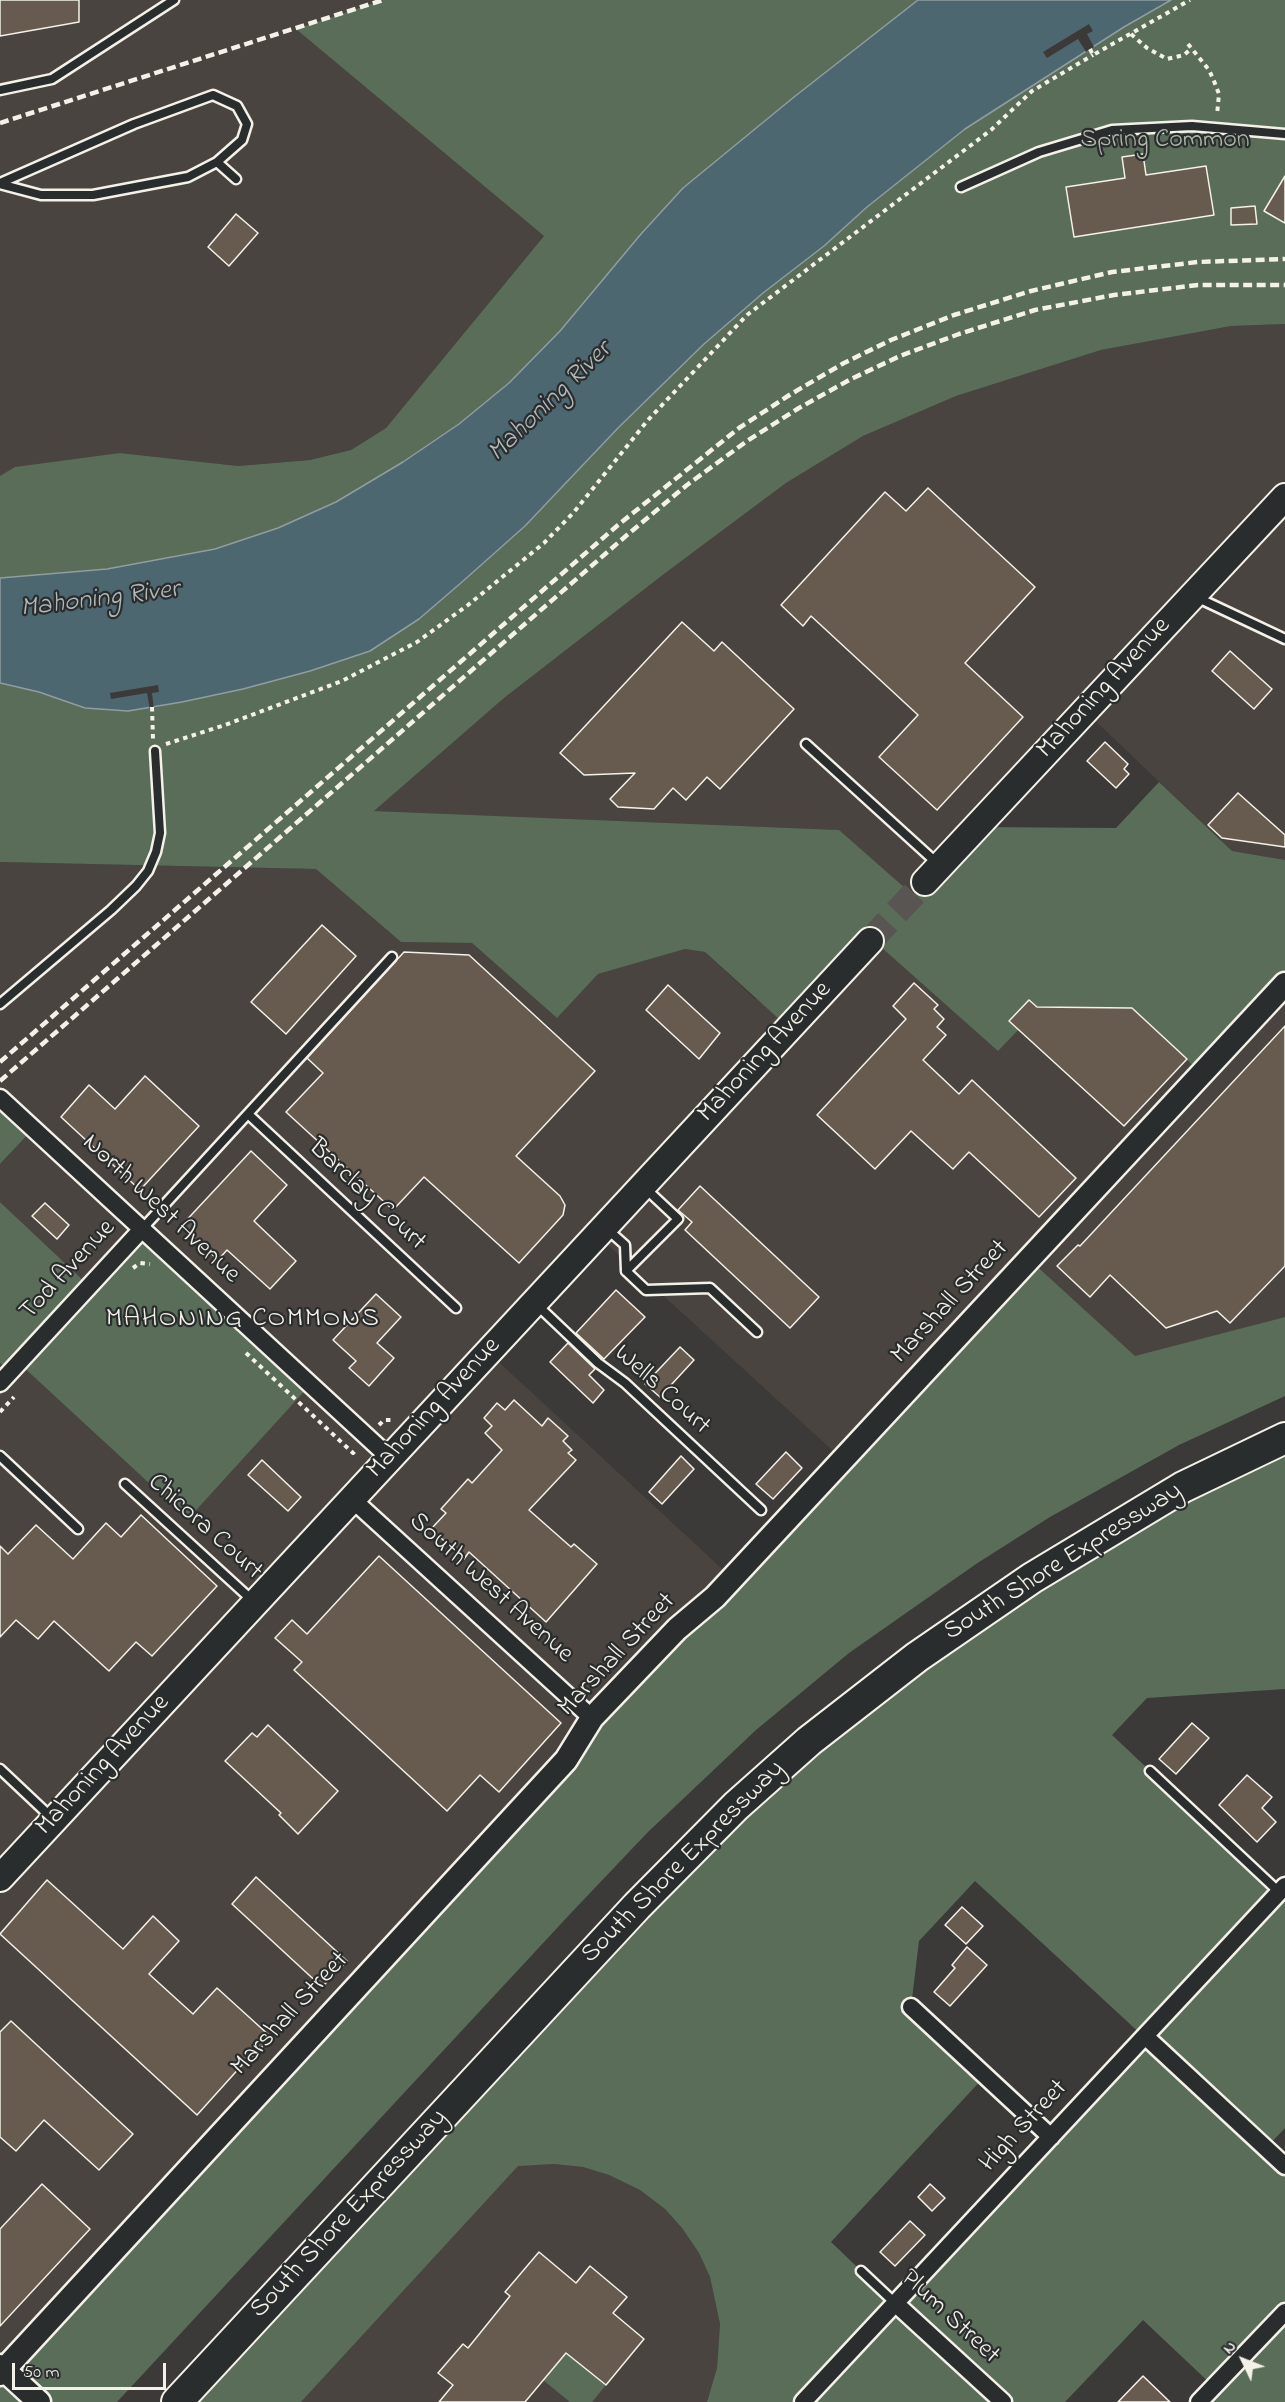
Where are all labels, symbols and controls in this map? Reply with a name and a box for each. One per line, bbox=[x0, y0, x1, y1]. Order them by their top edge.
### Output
park label: Spring Common bbox=[1080, 126, 1250, 158]
water label: Mahoning River bbox=[482, 336, 620, 470]
water label: Mahoning River bbox=[19, 575, 181, 627]
street label: Mahoning Avenue bbox=[1032, 612, 1178, 766]
street label: Mahoning Avenue bbox=[693, 976, 839, 1130]
street label: North West Avenue bbox=[74, 1129, 246, 1291]
street label: Barclay Court bbox=[301, 1133, 431, 1259]
street label: Tod Avenue bbox=[15, 1214, 123, 1328]
street label: Marshall Street bbox=[886, 1234, 1016, 1372]
district label: MAHONING COMMONS bbox=[106, 1305, 380, 1337]
street label: Mahoning Avenue bbox=[362, 1332, 508, 1486]
street label: Wells Court bbox=[606, 1339, 716, 1443]
street label: Chicora Court bbox=[140, 1468, 268, 1588]
street label: South Shore Expressway bbox=[939, 1477, 1189, 1649]
street label: South West Avenue bbox=[401, 1507, 579, 1671]
street label: Marshall Street bbox=[553, 1587, 683, 1725]
street label: Mahoning Avenue bbox=[31, 1689, 177, 1843]
street label: South Shore Expressway bbox=[576, 1755, 792, 1971]
street label: Marshall Street bbox=[226, 1946, 356, 2084]
street label: High Street bbox=[974, 2074, 1076, 2180]
street label: South Shore Expressway bbox=[245, 2104, 455, 2326]
street label: Plum Street bbox=[893, 2264, 1005, 2372]
north arrow bbox=[1213, 2330, 1273, 2390]
text: N bbox=[1217, 2336, 1242, 2360]
scale bar bbox=[15, 2351, 170, 2389]
text: 50 m bbox=[23, 2360, 60, 2386]

